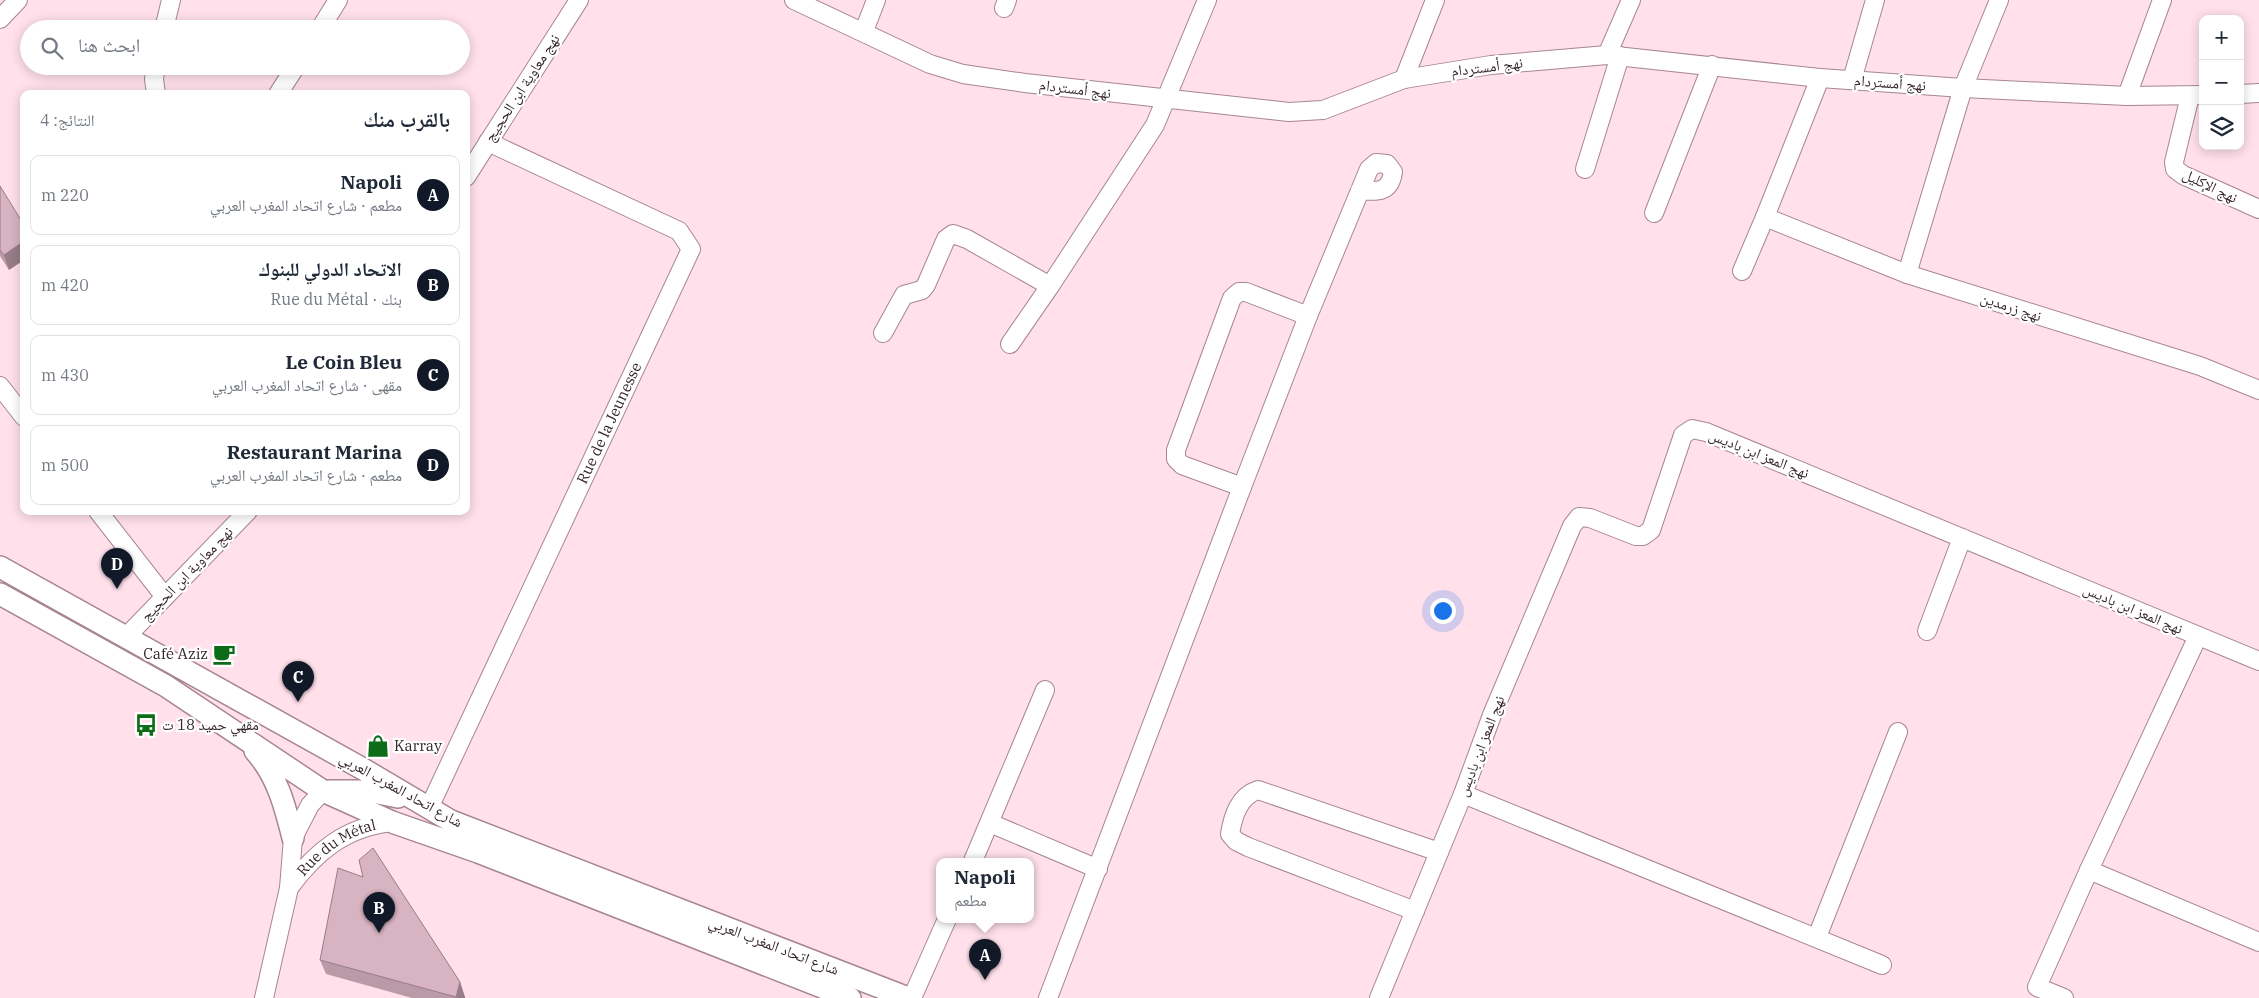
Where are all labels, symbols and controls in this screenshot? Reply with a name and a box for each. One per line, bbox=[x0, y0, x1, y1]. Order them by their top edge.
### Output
map controls bbox=[2199, 15, 2244, 150]
button: + bbox=[2199, 15, 2244, 60]
search box bbox=[20, 20, 470, 75]
street label: نهج معاوية ابن الحجيج bbox=[480, 30, 564, 146]
text: ابحث هنا bbox=[78, 33, 140, 57]
icon: search bbox=[38, 34, 66, 62]
street label: نهج أمستردام bbox=[1450, 53, 1524, 81]
button: − bbox=[2199, 60, 2244, 105]
street label: نهج أمستردام bbox=[1853, 71, 1927, 95]
street label: نهج أمستردام bbox=[1038, 75, 1112, 103]
text: بالقرب منك bbox=[363, 105, 450, 133]
button: layers bbox=[2199, 105, 2244, 150]
text: النتائج: 4 bbox=[40, 110, 95, 130]
street label: نهج الإكليل bbox=[2179, 164, 2241, 208]
text: Napoli bbox=[341, 170, 402, 194]
text: 220 m bbox=[41, 185, 89, 205]
text: A bbox=[427, 185, 439, 205]
text: مطعم · شارع اتحاد المغرب العربي bbox=[210, 195, 402, 215]
text: الاتحاد الدولي للبنوك bbox=[258, 257, 402, 281]
text: 420 m bbox=[41, 275, 89, 295]
text: B bbox=[427, 275, 439, 295]
street label: نهج زرمدين bbox=[1978, 288, 2044, 326]
text: بنك · Rue du Métal bbox=[271, 289, 402, 309]
text: Le Coin Bleu bbox=[286, 350, 402, 374]
street label: Rue de la Jeunesse bbox=[572, 359, 646, 487]
text: 430 m bbox=[41, 365, 89, 385]
text: C bbox=[428, 365, 438, 385]
text: مقهى · شارع اتحاد المغرب العربي bbox=[212, 375, 402, 395]
street label: نهج المعز ابن باديس bbox=[1706, 425, 1812, 483]
text: Restaurant Marina bbox=[227, 440, 402, 464]
text: 500 m bbox=[41, 455, 89, 475]
text: D bbox=[427, 455, 439, 475]
text: مطعم · شارع اتحاد المغرب العربي bbox=[210, 465, 402, 485]
street label: نهج معاوية ابن الحجيج bbox=[137, 522, 237, 626]
pin: D bbox=[101, 548, 133, 589]
street label: نهج المعز ابن باديس bbox=[2080, 579, 2186, 639]
your location bbox=[1430, 598, 1456, 624]
cafe icon: Café Aziz bbox=[211, 641, 237, 667]
place label: Café Aziz bbox=[143, 644, 208, 663]
pin: C bbox=[282, 661, 314, 702]
street label: نهج المعز ابن باديس bbox=[1453, 693, 1509, 799]
bus stop icon: مقهي حميد 18 ت bbox=[133, 712, 159, 738]
place label: مقهي حميد 18 ت bbox=[162, 715, 259, 737]
shop icon: Karray bbox=[365, 733, 391, 759]
place label: Karray bbox=[394, 736, 442, 755]
street label: شارع اتحاد المغرب العربي bbox=[335, 748, 466, 834]
street label: Rue du Métal bbox=[293, 815, 378, 880]
popup bbox=[936, 858, 1034, 923]
text: Napoli bbox=[954, 865, 1016, 889]
text: مطعم bbox=[954, 890, 987, 910]
pin: B bbox=[363, 892, 395, 933]
street label: شارع اتحاد المغرب العربي bbox=[705, 912, 842, 982]
pin: A bbox=[969, 939, 1001, 980]

